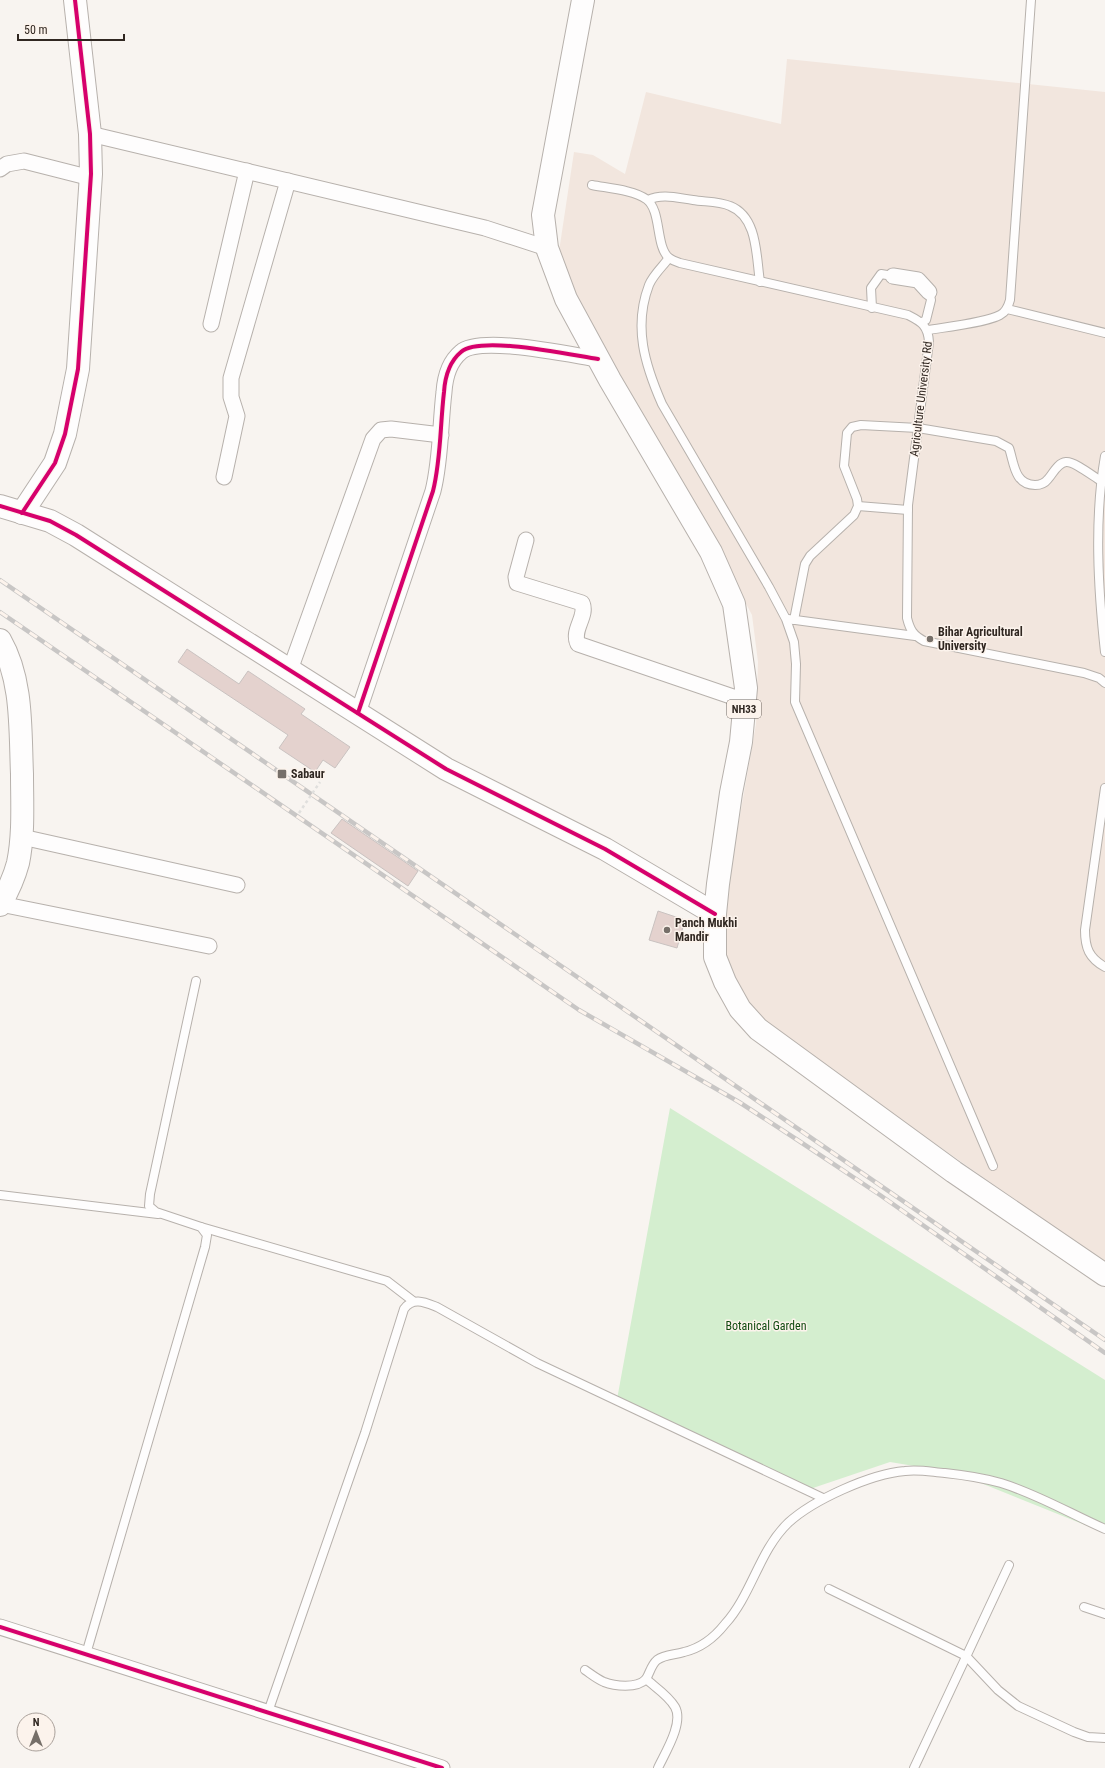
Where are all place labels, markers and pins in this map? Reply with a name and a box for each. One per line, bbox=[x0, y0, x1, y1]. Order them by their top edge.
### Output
place label: Bihar Agricultural University bbox=[938, 625, 1023, 653]
marker: Bihar Agricultural University bbox=[925, 634, 935, 644]
place label: Sabaur bbox=[291, 767, 325, 781]
marker: Sabaur bbox=[276, 768, 288, 780]
place label: Panch Mukhi Mandir bbox=[675, 916, 737, 944]
marker: Panch Mukhi Mandir bbox=[662, 925, 672, 935]

